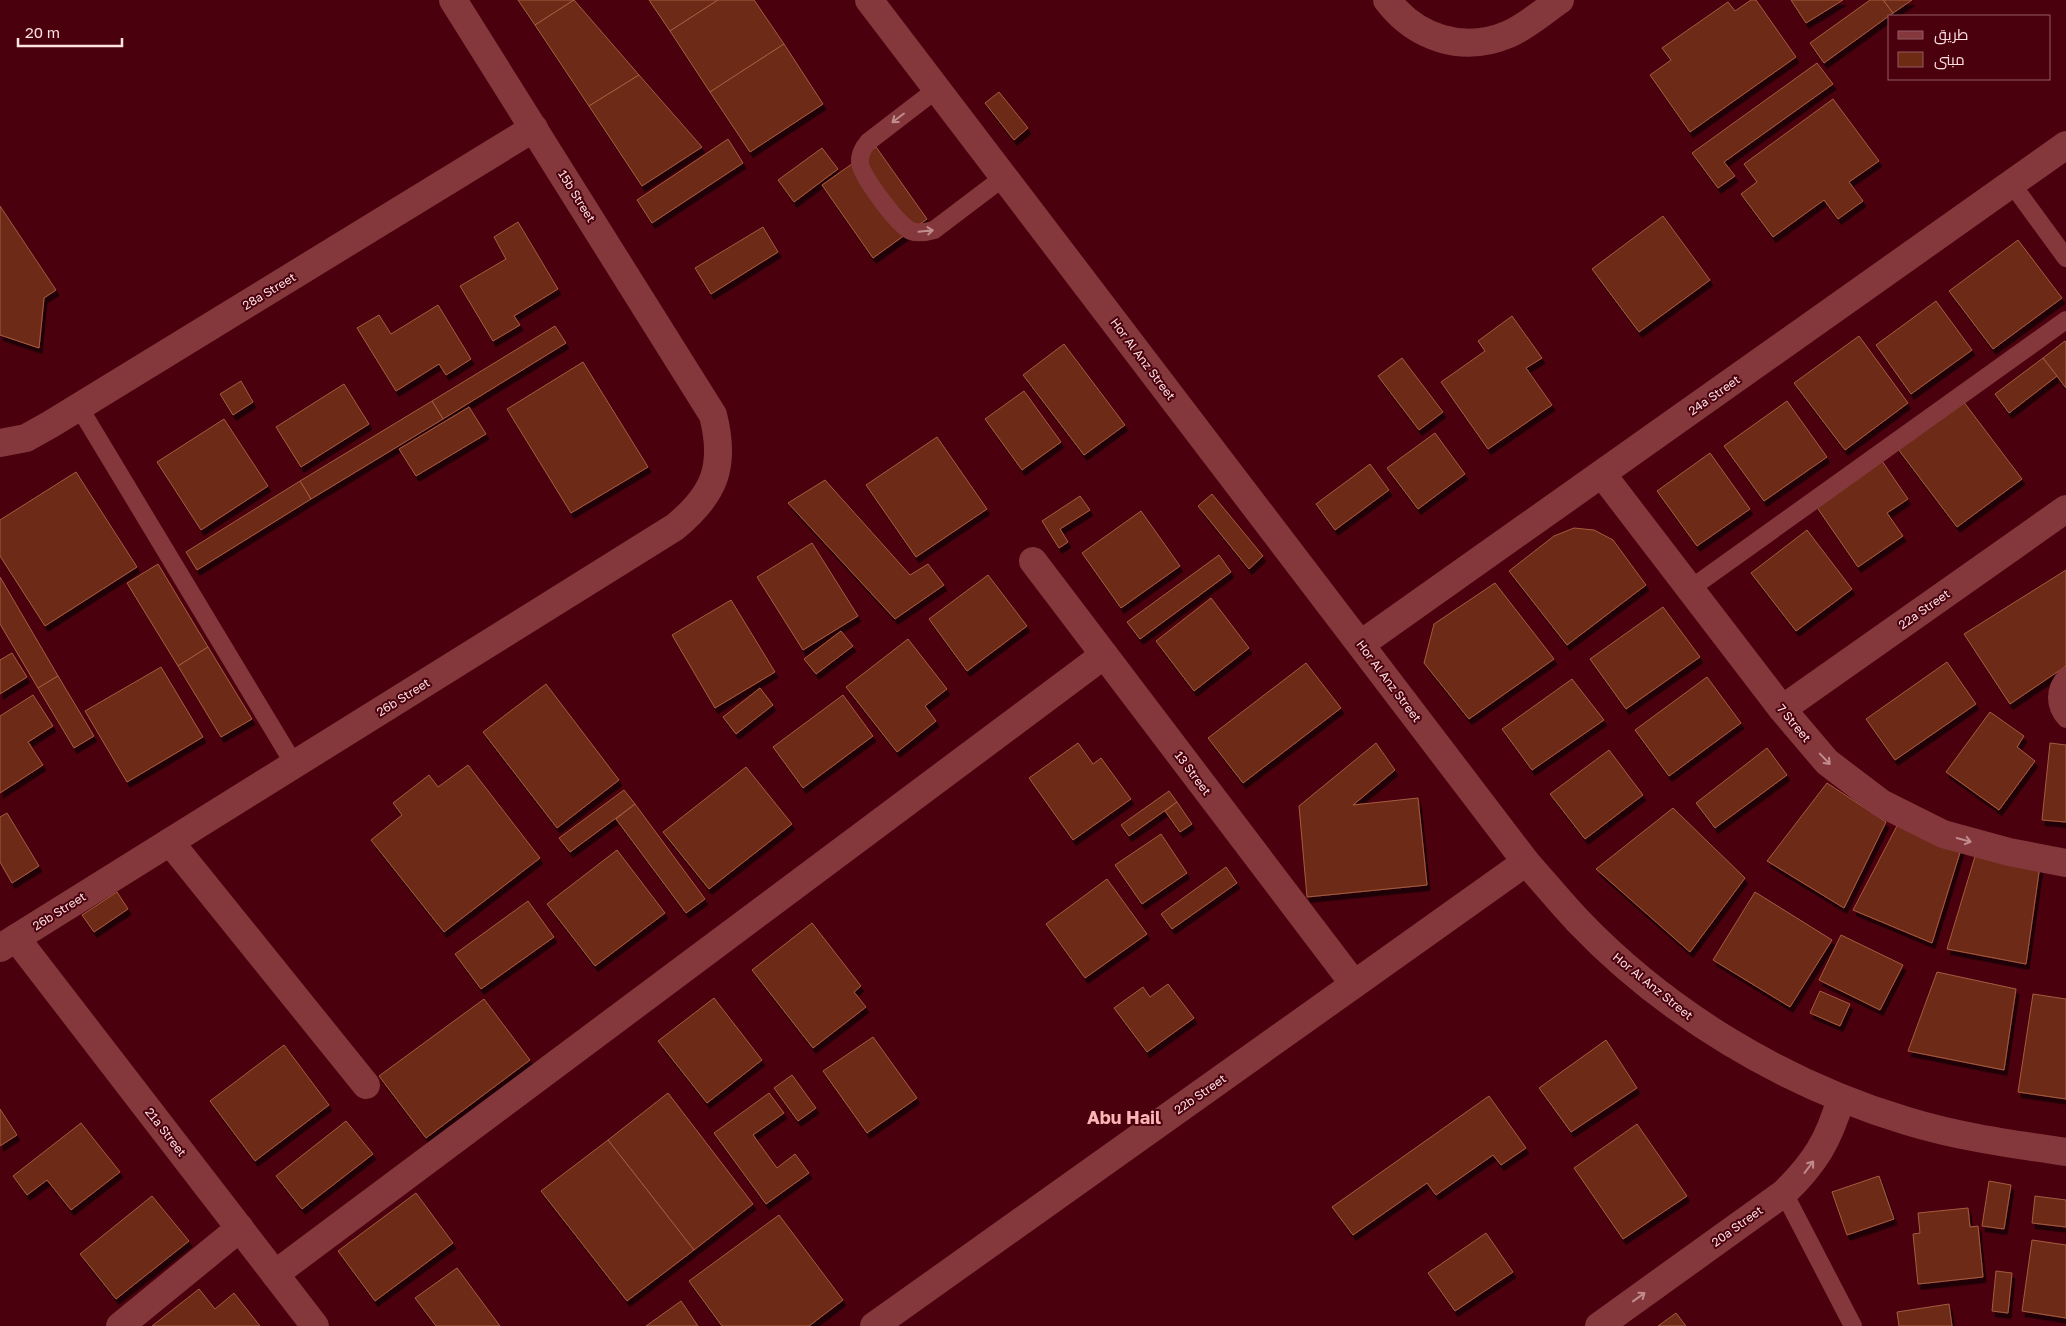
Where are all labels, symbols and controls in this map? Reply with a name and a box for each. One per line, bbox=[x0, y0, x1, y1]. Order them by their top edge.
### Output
scale bar bbox=[18, 15, 121, 47]
legend bbox=[1888, 15, 2051, 80]
text: 20 m bbox=[25, 23, 60, 41]
text: طريق bbox=[1934, 25, 1968, 45]
text: مبنى bbox=[1934, 50, 1965, 70]
one-way arrow bbox=[892, 113, 905, 124]
street label: 15b Street bbox=[555, 167, 599, 225]
one-way arrow bbox=[917, 226, 933, 236]
street label: 28a Street bbox=[240, 269, 299, 313]
street label: Hor Al Anz Street bbox=[1107, 315, 1179, 403]
street label: 24a Street bbox=[1685, 372, 1743, 418]
street label: 22a Street bbox=[1895, 586, 1953, 632]
street label: Hor Al Anz Street bbox=[1353, 637, 1425, 725]
street label: 26b Street bbox=[374, 675, 433, 719]
street label: 7 Street bbox=[1774, 701, 1814, 745]
street label: 13 Street bbox=[1172, 748, 1215, 798]
one-way arrow bbox=[1819, 753, 1831, 765]
one-way arrow bbox=[1956, 836, 1972, 845]
street label: 26b Street bbox=[30, 889, 89, 933]
street label: Hor Al Anz Street bbox=[1610, 949, 1696, 1023]
street label: 22b Street bbox=[1171, 1071, 1229, 1117]
street label: 21a Street bbox=[142, 1104, 190, 1160]
district label: Abu Hail bbox=[1087, 1106, 1161, 1128]
one-way arrow bbox=[1804, 1160, 1814, 1174]
street label: 20a Street bbox=[1708, 1202, 1766, 1250]
one-way arrow bbox=[1632, 1292, 1645, 1303]

